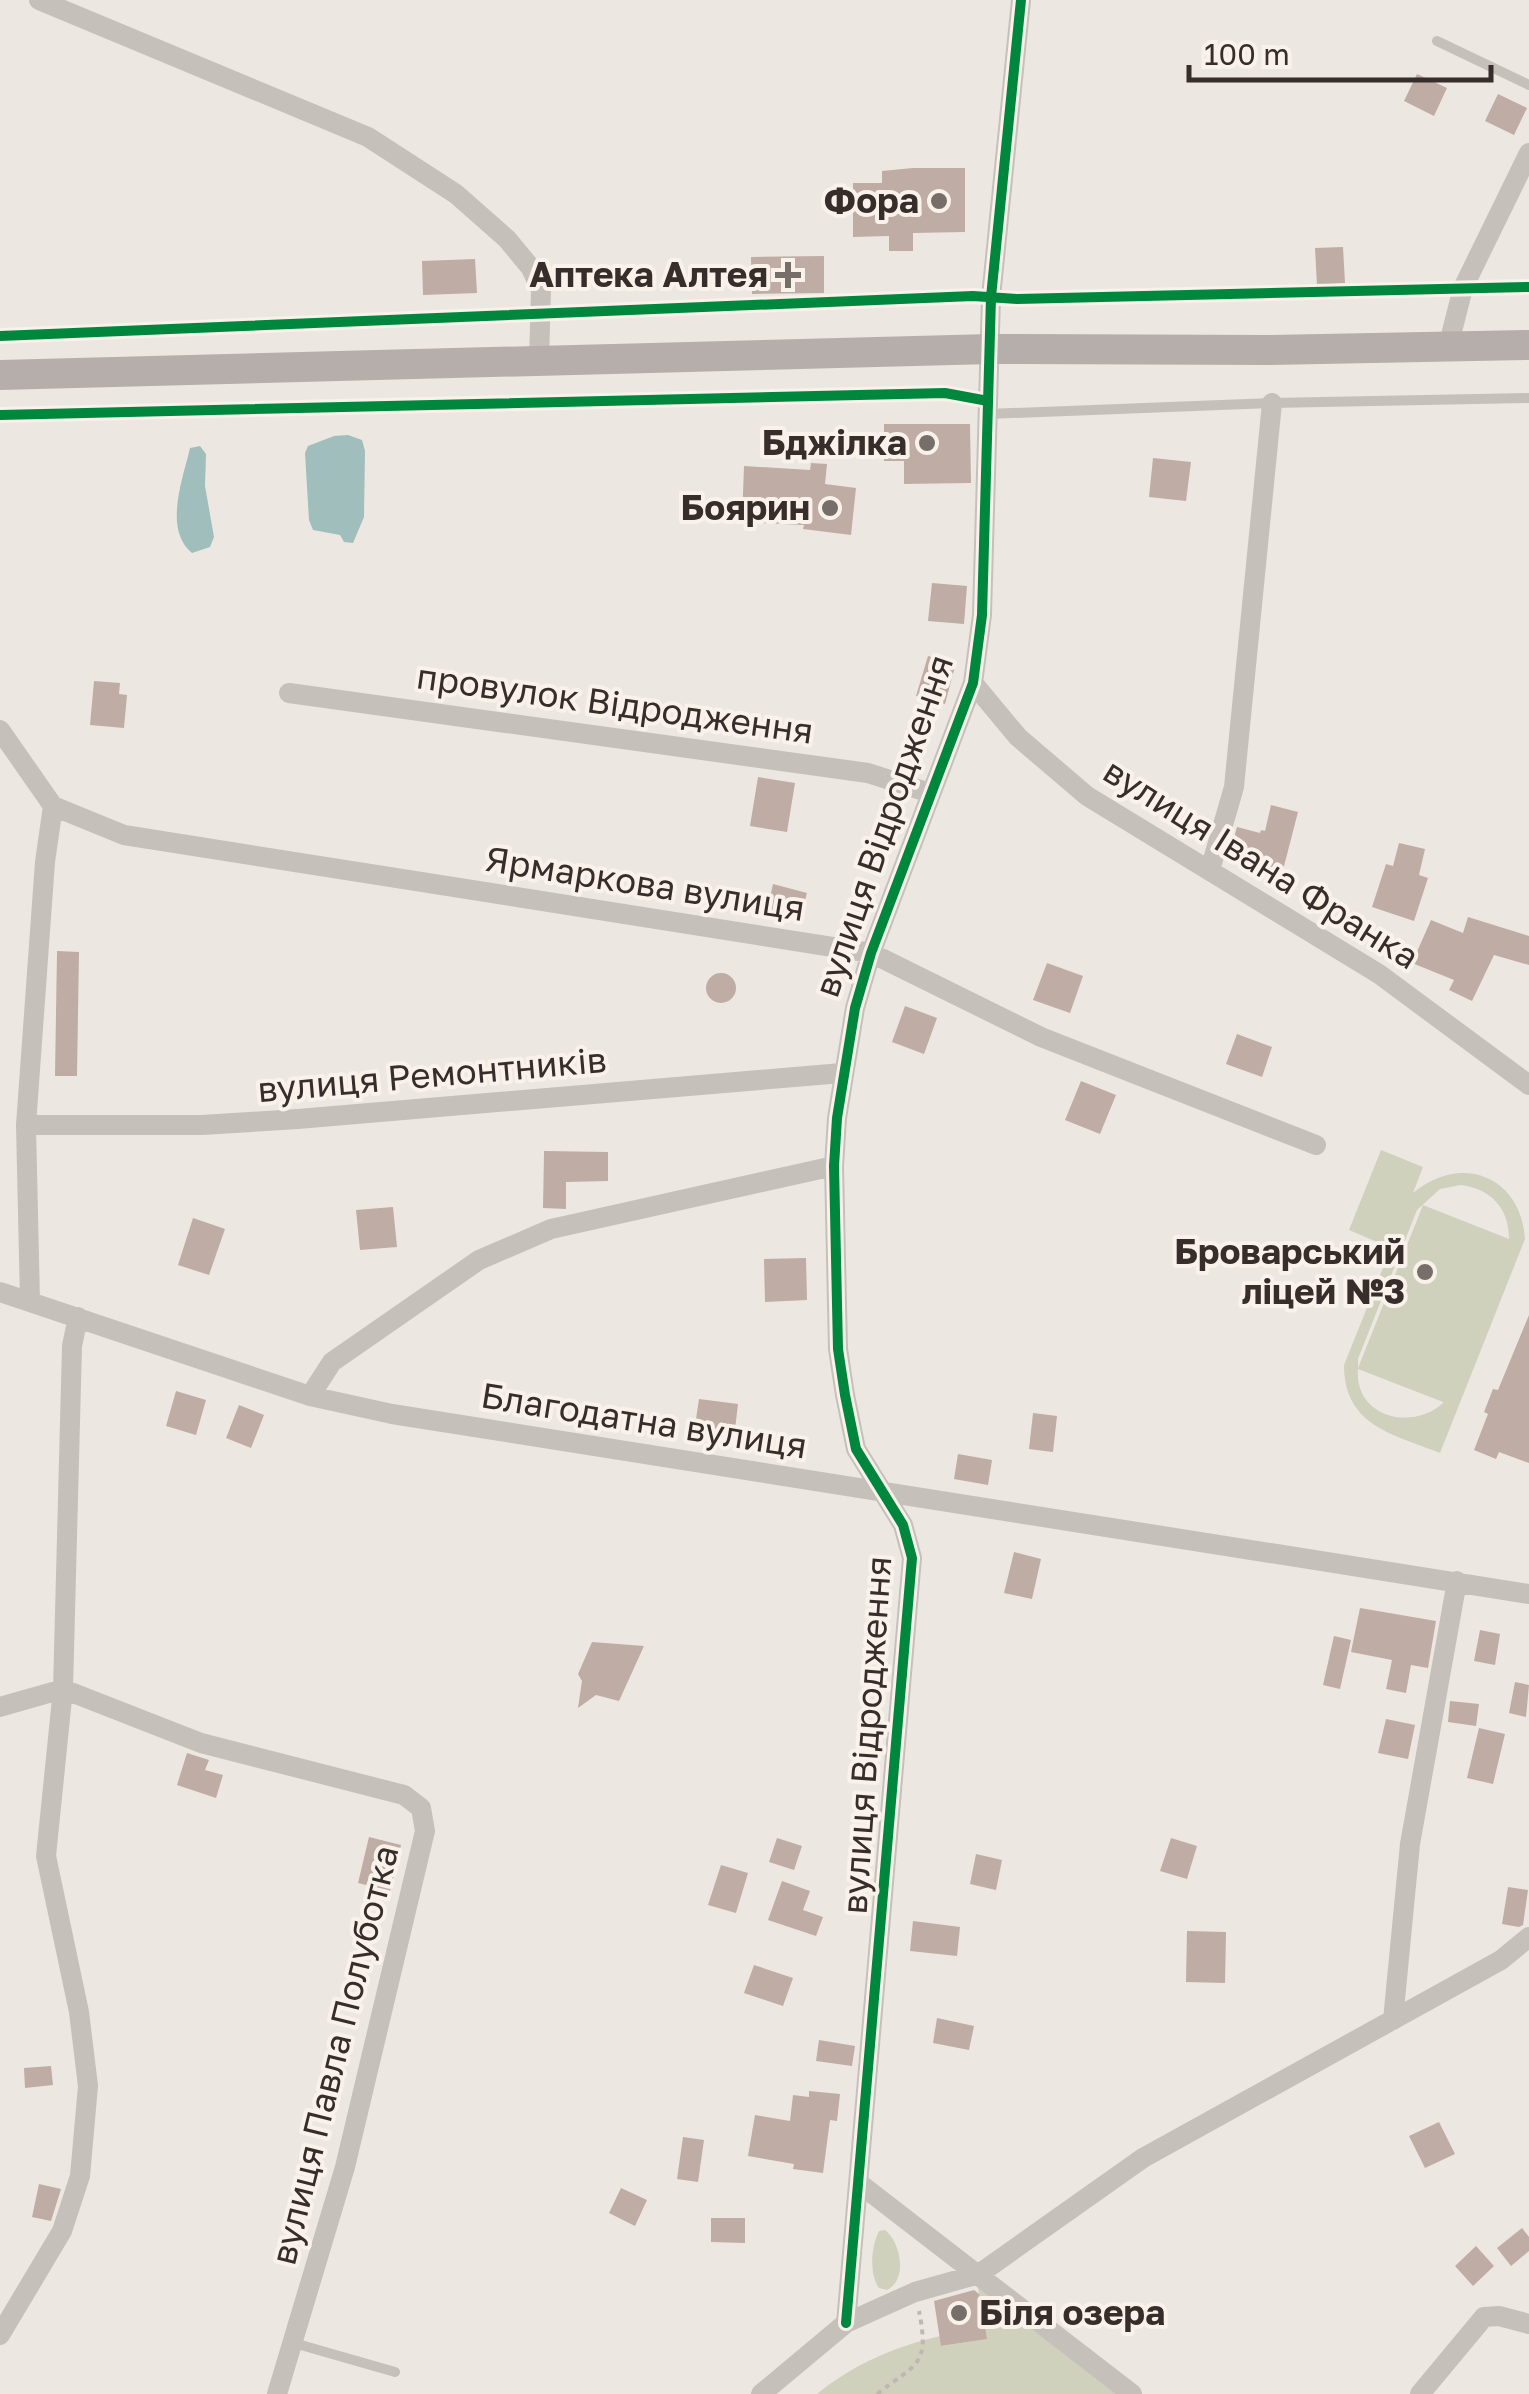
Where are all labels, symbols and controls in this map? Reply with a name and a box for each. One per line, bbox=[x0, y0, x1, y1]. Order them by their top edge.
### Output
scale bar bbox=[1189, 20, 1492, 82]
text: 100 m bbox=[1204, 36, 1290, 72]
place label: Фора bbox=[824, 179, 919, 221]
marker: Фора bbox=[928, 190, 950, 212]
place label: Аптека Алтея bbox=[529, 253, 768, 295]
marker: Аптека Алтея bbox=[777, 264, 799, 286]
place label: Бджілка bbox=[762, 421, 907, 463]
marker: Бджілка bbox=[916, 432, 938, 454]
place label: Боярин bbox=[680, 486, 810, 528]
marker: Боярин bbox=[819, 497, 841, 519]
street label: вулиця Відродження bbox=[805, 649, 961, 1002]
street label: провулок Відродження bbox=[414, 654, 816, 752]
street label: вулиця Івана Франка bbox=[1096, 749, 1427, 977]
street label: Ярмаркова вулиця bbox=[483, 837, 808, 929]
street label: вулиця Ремонтників bbox=[256, 1038, 608, 1110]
place label: Броварський ліцей №3 bbox=[1174, 1230, 1405, 1312]
marker: Броварський ліцей №3 bbox=[1414, 1261, 1436, 1283]
street label: Благодатна вулиця bbox=[478, 1374, 810, 1467]
street label: вулиця Відродження bbox=[833, 1555, 899, 1915]
street label: вулиця Павла Полуботка bbox=[262, 1841, 406, 2269]
place label: Біля озера bbox=[979, 2291, 1165, 2333]
marker: Біля озера bbox=[948, 2302, 970, 2324]

